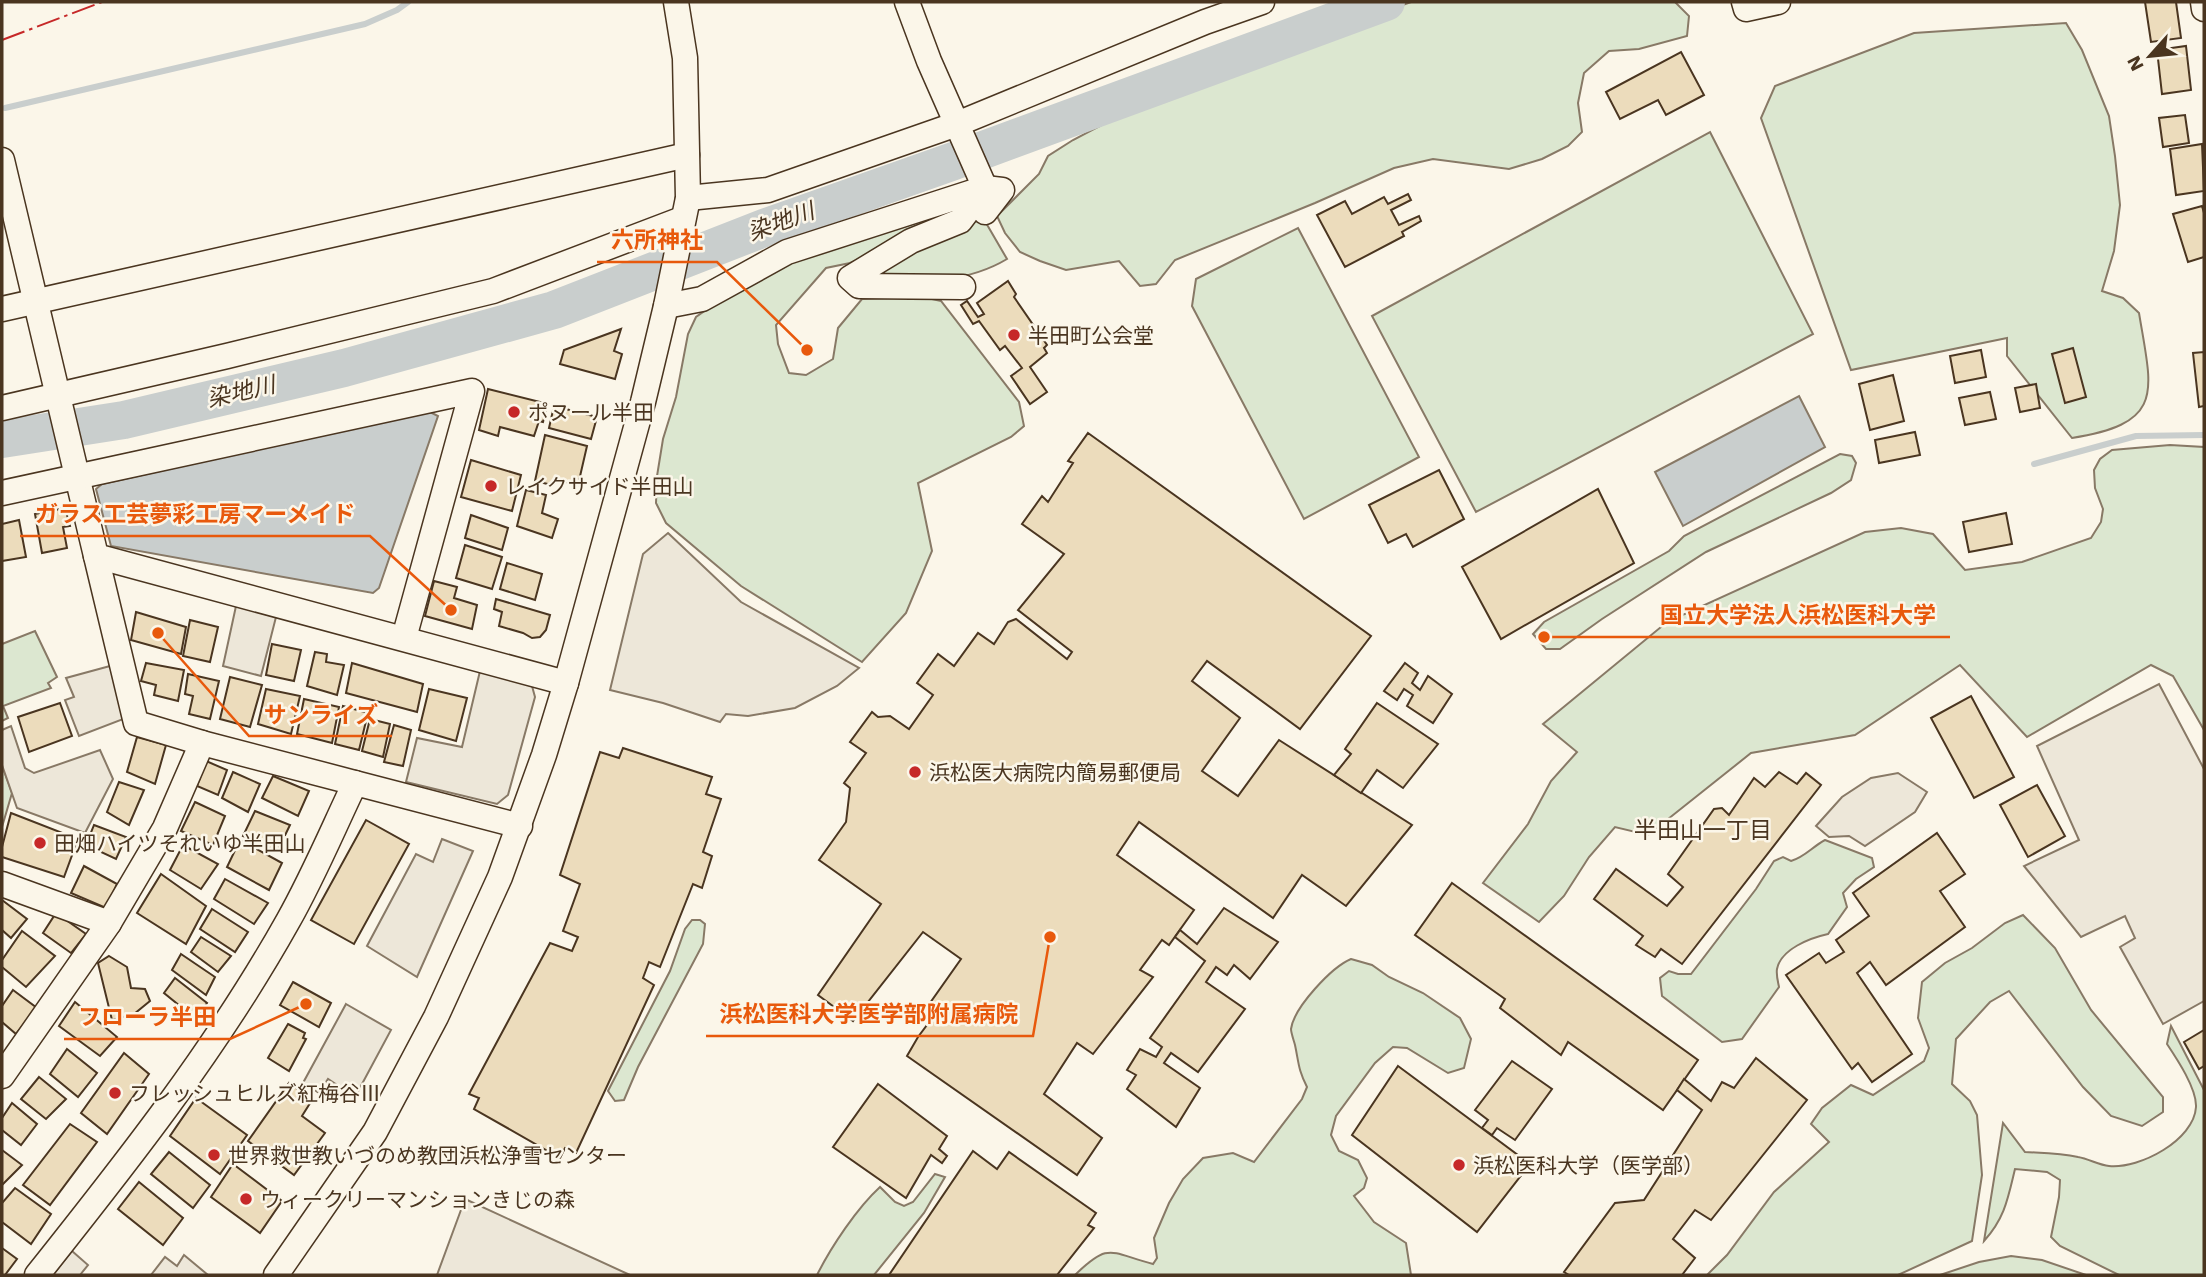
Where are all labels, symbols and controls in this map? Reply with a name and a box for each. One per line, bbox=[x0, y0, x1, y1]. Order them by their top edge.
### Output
north arrow bbox=[2115, 21, 2185, 91]
text: N bbox=[2122, 52, 2149, 75]
water label: 染地川 bbox=[744, 196, 821, 246]
callout: 六所神社 bbox=[597, 218, 717, 262]
text: 六所神社 bbox=[611, 227, 703, 254]
place label: 半田町公会堂 bbox=[1028, 323, 1154, 348]
marker: 半田町公会堂 bbox=[1006, 327, 1022, 343]
water label: 染地川 bbox=[204, 370, 281, 413]
place label: ポヌール半田 bbox=[528, 400, 654, 425]
marker: ポヌール半田 bbox=[506, 404, 522, 420]
place label: レイクサイド半田山 bbox=[505, 474, 694, 499]
marker: レイクサイド半田山 bbox=[483, 478, 499, 494]
callout: ガラス工芸夢彩工房マーメイド bbox=[20, 492, 370, 536]
text: ガラス工芸夢彩工房マーメイド bbox=[35, 501, 355, 528]
callout: 国立大学法人浜松医科大学 bbox=[1646, 593, 1950, 637]
text: 国立大学法人浜松医科大学 bbox=[1660, 602, 1936, 629]
callout: サンライズ bbox=[249, 692, 392, 736]
text: サンライズ bbox=[264, 702, 378, 729]
place label: 浜松医大病院内簡易郵便局 bbox=[929, 760, 1181, 785]
marker: 浜松医大病院内簡易郵便局 bbox=[907, 764, 923, 780]
district label: 半田山一丁目 bbox=[1634, 817, 1772, 844]
place label: 田畑ハイツそれいゆ半田山 bbox=[54, 831, 306, 856]
marker: 田畑ハイツそれいゆ半田山 bbox=[32, 835, 48, 851]
callout: 浜松医科大学医学部附属病院 bbox=[706, 992, 1033, 1036]
callout: フローラ半田 bbox=[64, 995, 230, 1039]
text: 浜松医科大学医学部附属病院 bbox=[720, 1001, 1019, 1028]
text: フローラ半田 bbox=[78, 1004, 216, 1031]
place label: フレッシュヒルズ紅梅谷Ⅲ bbox=[129, 1081, 381, 1106]
marker: フレッシュヒルズ紅梅谷Ⅲ bbox=[107, 1085, 123, 1101]
place label: 世界救世教いづのめ教団浜松浄雪センター bbox=[228, 1143, 627, 1168]
marker: 世界救世教いづのめ教団浜松浄雪センター bbox=[206, 1147, 222, 1163]
place label: 浜松医科大学（医学部） bbox=[1473, 1153, 1704, 1178]
marker: 浜松医科大学（医学部） bbox=[1451, 1157, 1467, 1173]
place label: ウィークリーマンションきじの森 bbox=[260, 1187, 575, 1212]
marker: ウィークリーマンションきじの森 bbox=[238, 1191, 254, 1207]

